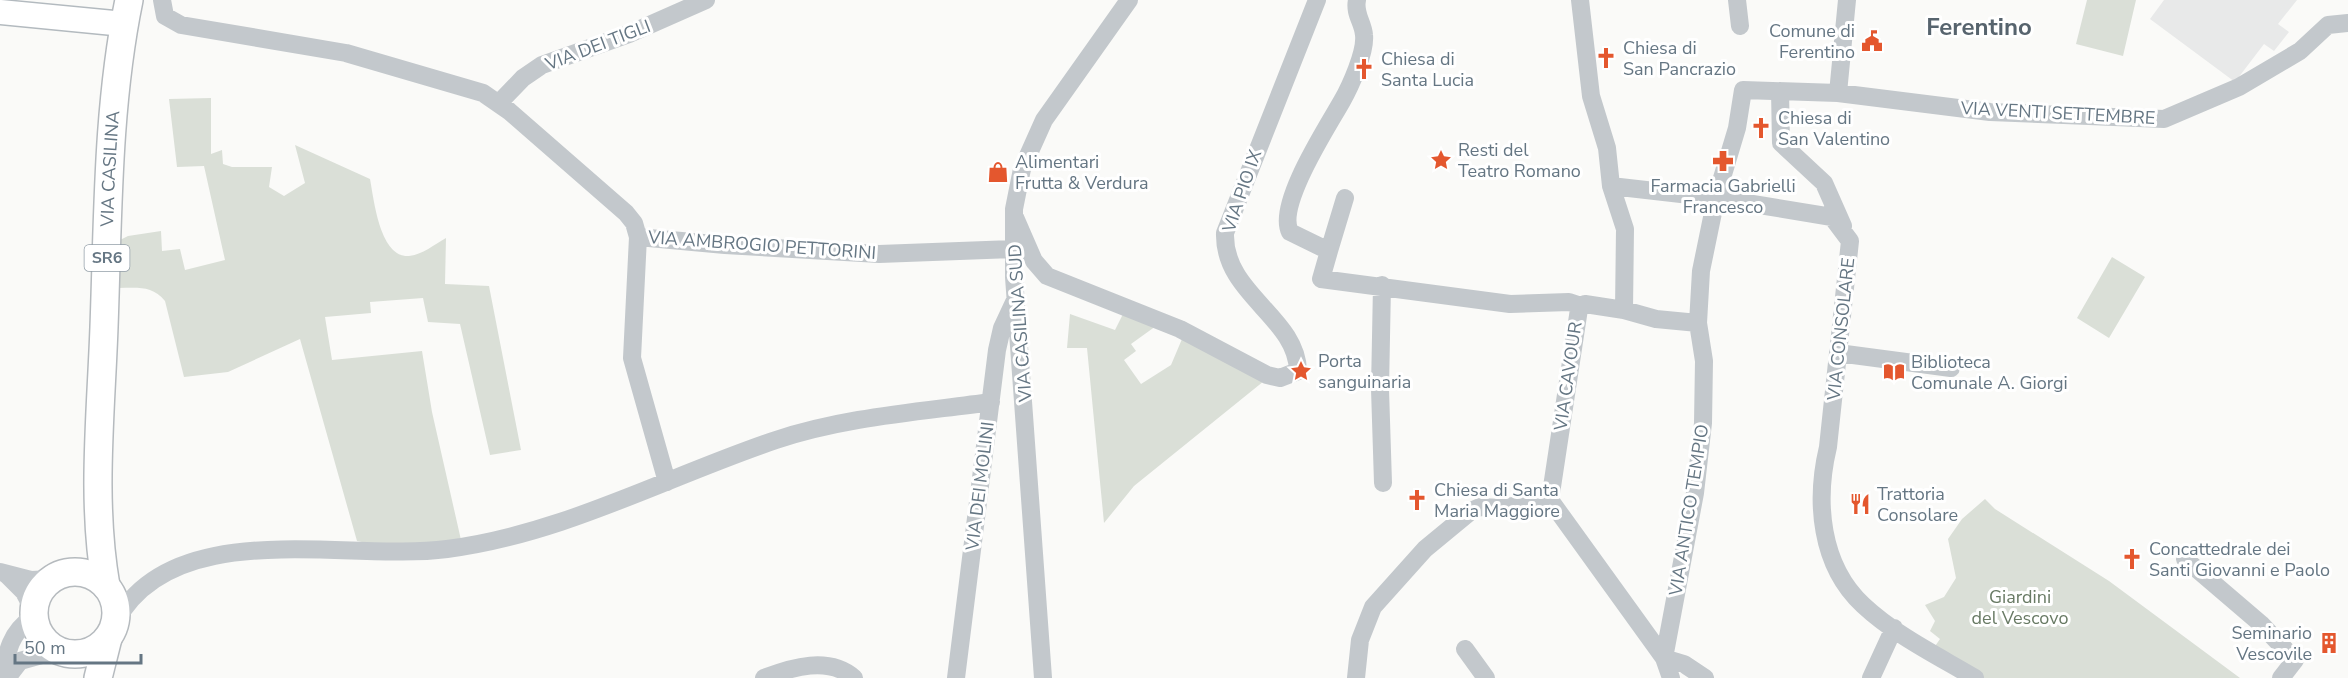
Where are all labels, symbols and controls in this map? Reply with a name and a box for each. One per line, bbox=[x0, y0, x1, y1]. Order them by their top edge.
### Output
district label: Ferentino bbox=[1926, 11, 2032, 43]
street label: VIA DEI TIGLI bbox=[541, 14, 654, 76]
place label: Comune di Ferentino bbox=[1769, 19, 1855, 64]
public building icon: Comune di Ferentino bbox=[1860, 29, 1884, 53]
place label: Chiesa di San Pancrazio bbox=[1623, 36, 1736, 81]
church icon: Chiesa di San Pancrazio bbox=[1594, 46, 1618, 70]
place label: Chiesa di Santa Lucia bbox=[1381, 47, 1474, 92]
church icon: Chiesa di Santa Lucia bbox=[1352, 57, 1376, 81]
street label: VIA VENTI SETTEMBRE bbox=[1959, 96, 2156, 130]
place label: Chiesa di San Valentino bbox=[1778, 106, 1890, 151]
street label: VIA CASILINA bbox=[95, 110, 125, 228]
church icon: Chiesa di San Valentino bbox=[1749, 116, 1773, 140]
place label: Resti del Teatro Romano bbox=[1458, 138, 1581, 183]
street label: VIA PIO IX bbox=[1216, 146, 1267, 236]
place icon: Resti del Teatro Romano bbox=[1429, 148, 1453, 172]
pharmacy icon: Farmacia Gabrielli Francesco bbox=[1711, 149, 1735, 173]
place label: Alimentari Frutta & Verdura bbox=[1015, 150, 1149, 195]
shop icon: Alimentari Frutta & Verdura bbox=[986, 160, 1010, 184]
place label: Farmacia Gabrielli Francesco bbox=[1650, 174, 1796, 219]
street label: VIA AMBROGIO PETTORINI bbox=[646, 225, 877, 265]
street label: VIA CASILINA SUD bbox=[1003, 243, 1038, 404]
road number: SR6 bbox=[84, 245, 130, 271]
street label: VIA CONSOLARE bbox=[1821, 256, 1860, 403]
street label: VIA CAVOUR bbox=[1548, 320, 1588, 433]
place label: Porta sanguinaria bbox=[1318, 349, 1411, 394]
place label: Biblioteca Comunale A. Giorgi bbox=[1911, 350, 2068, 395]
place icon: Porta sanguinaria bbox=[1289, 359, 1313, 383]
library icon: Biblioteca Comunale A. Giorgi bbox=[1882, 360, 1906, 384]
street label: VIA DEI MOLINI bbox=[960, 420, 1000, 553]
street label: VIA ANTICO TEMPIO bbox=[1663, 423, 1714, 598]
place label: Chiesa di Santa Maria Maggiore bbox=[1434, 478, 1560, 523]
place label: Trattoria Consolare bbox=[1877, 482, 1958, 527]
church icon: Chiesa di Santa Maria Maggiore bbox=[1405, 488, 1429, 512]
restaurant icon: Trattoria Consolare bbox=[1848, 492, 1872, 516]
place label: Concattedrale dei Santi Giovanni e Paolo bbox=[2149, 537, 2330, 582]
church icon: Concattedrale dei Santi Giovanni e Paolo bbox=[2120, 547, 2144, 571]
park label: Giardini del Vescovo bbox=[1972, 585, 2068, 630]
place label: Seminario Vescovile bbox=[2231, 621, 2312, 666]
scale bar bbox=[15, 627, 141, 665]
building icon: Seminario Vescovile bbox=[2317, 631, 2341, 655]
text: 50 m bbox=[24, 636, 66, 660]

